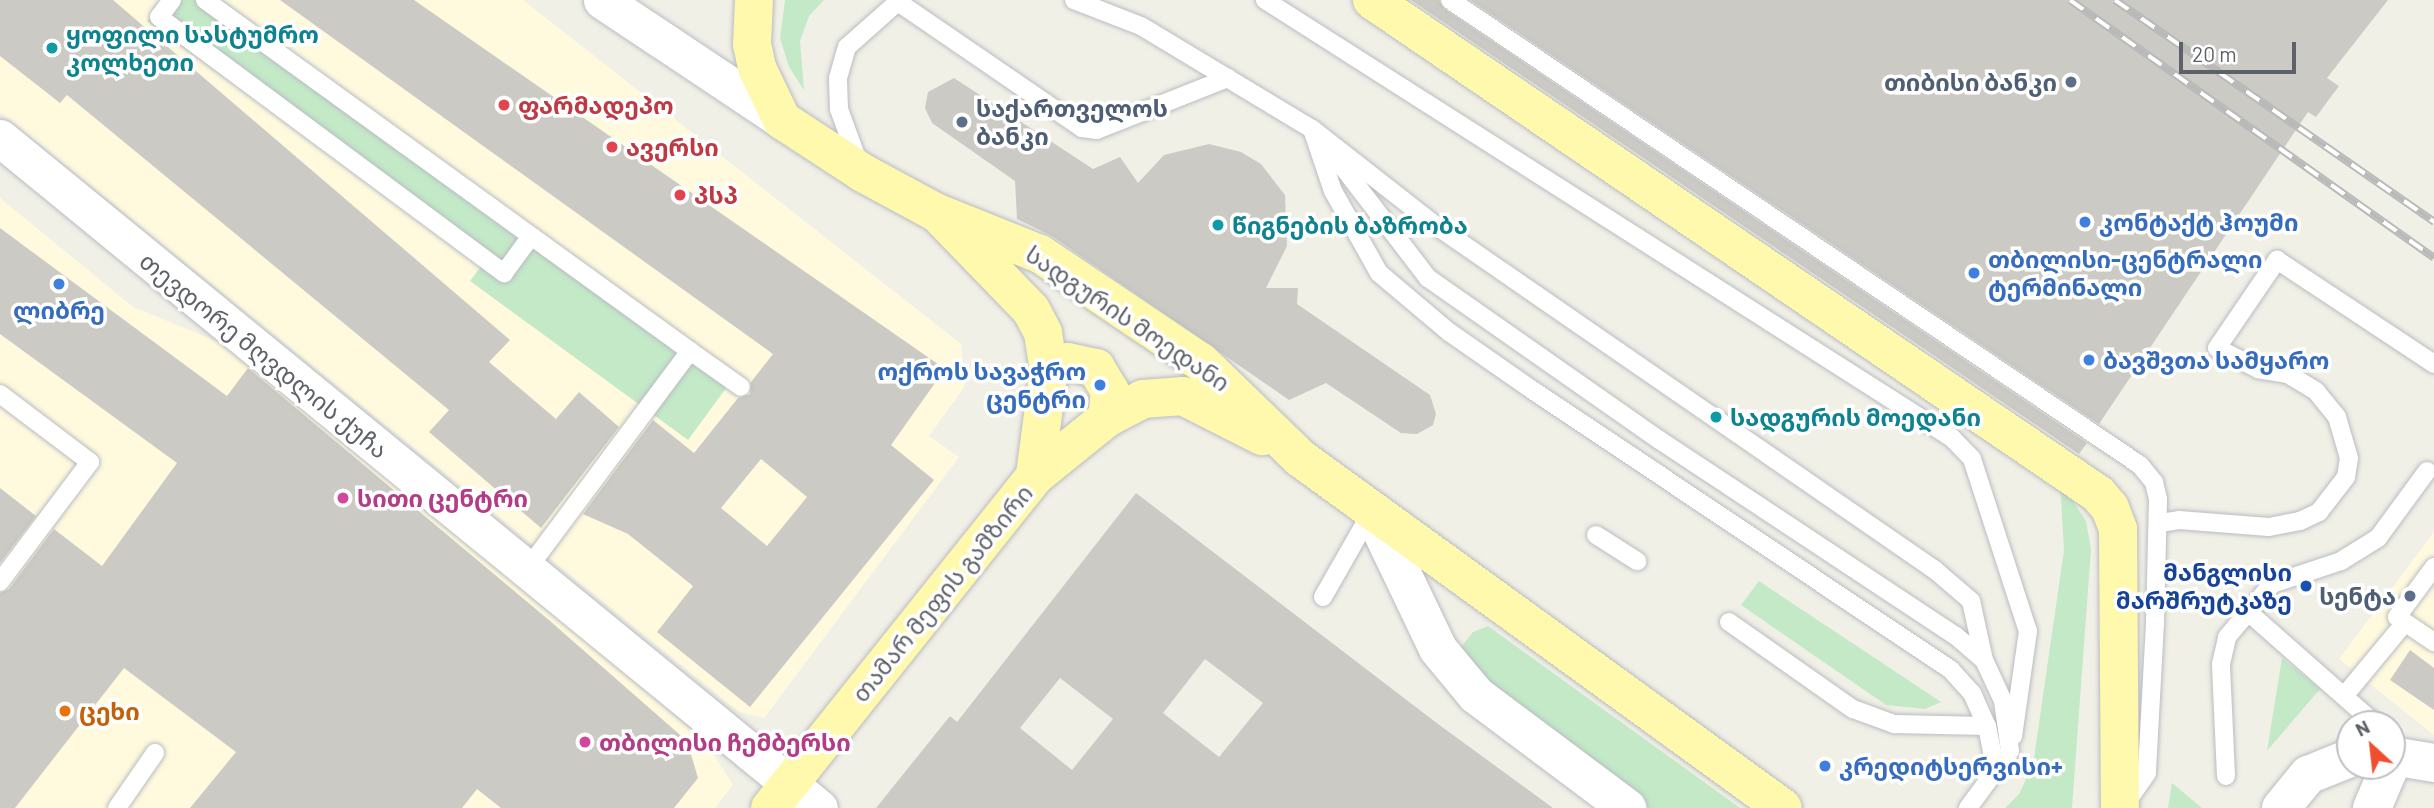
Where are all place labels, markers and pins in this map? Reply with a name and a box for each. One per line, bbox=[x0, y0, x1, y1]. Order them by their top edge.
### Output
place label: ყოფილი სასტუმრო კოლხეთი bbox=[66, 20, 319, 76]
marker: ყოფილი სასტუმრო კოლხეთი bbox=[44, 40, 60, 56]
place label: თიბისი ბანკი bbox=[1884, 68, 2057, 96]
marker: თიბისი ბანკი bbox=[2063, 74, 2079, 90]
place label: ფარმადეპო bbox=[518, 91, 674, 119]
place label: საქართველოს ბანკი bbox=[976, 94, 1168, 150]
marker: ფარმადეპო bbox=[496, 97, 512, 113]
marker: საქართველოს ბანკი bbox=[954, 114, 970, 130]
place label: ავერსი bbox=[626, 133, 719, 161]
marker: ავერსი bbox=[604, 139, 620, 155]
place label: პსპ bbox=[694, 181, 738, 209]
marker: პსპ bbox=[672, 187, 688, 203]
place label: კონტაქტ ჰოუმი bbox=[2099, 208, 2298, 236]
place label: წიგნების ბაზრობა bbox=[1232, 211, 1468, 239]
marker: კონტაქტ ჰოუმი bbox=[2077, 214, 2093, 230]
marker: წიგნების ბაზრობა bbox=[1210, 217, 1226, 233]
place label: თბილისი-ცენტრალი ტერმინალი bbox=[1988, 245, 2263, 301]
marker: თბილისი-ცენტრალი ტერმინალი bbox=[1966, 265, 1982, 281]
marker: ლიბრე bbox=[51, 276, 67, 292]
place label: ლიბრე bbox=[13, 296, 105, 324]
place label: ბავშვთა სამყარო bbox=[2103, 346, 2329, 374]
marker: ბავშვთა სამყარო bbox=[2081, 352, 2097, 368]
place label: ოქროს სავაჭრო ცენტრი bbox=[878, 357, 1086, 413]
marker: ოქროს სავაჭრო ცენტრი bbox=[1092, 377, 1108, 393]
place label: სადგურის მოედანი bbox=[1730, 403, 1981, 431]
marker: სადგურის მოედანი bbox=[1708, 409, 1724, 425]
place label: სითი ცენტრი bbox=[357, 484, 528, 512]
marker: სითი ცენტრი bbox=[335, 490, 351, 506]
place label: მანგლისი მარშრუტკაზე bbox=[2116, 558, 2292, 614]
marker: მანგლისი მარშრუტკაზე bbox=[2298, 578, 2314, 594]
place label: სენტა bbox=[2319, 582, 2396, 610]
marker: სენტა bbox=[2402, 588, 2418, 604]
place label: ცეხი bbox=[79, 697, 140, 725]
marker: ცეხი bbox=[57, 703, 73, 719]
place label: თბილისი ჩემბერსი bbox=[599, 728, 851, 756]
marker: თბილისი ჩემბერსი bbox=[577, 734, 593, 750]
place label: კრედიტსერვისი+ bbox=[1839, 752, 2063, 780]
marker: კრედიტსერვისი+ bbox=[1817, 758, 1833, 774]

